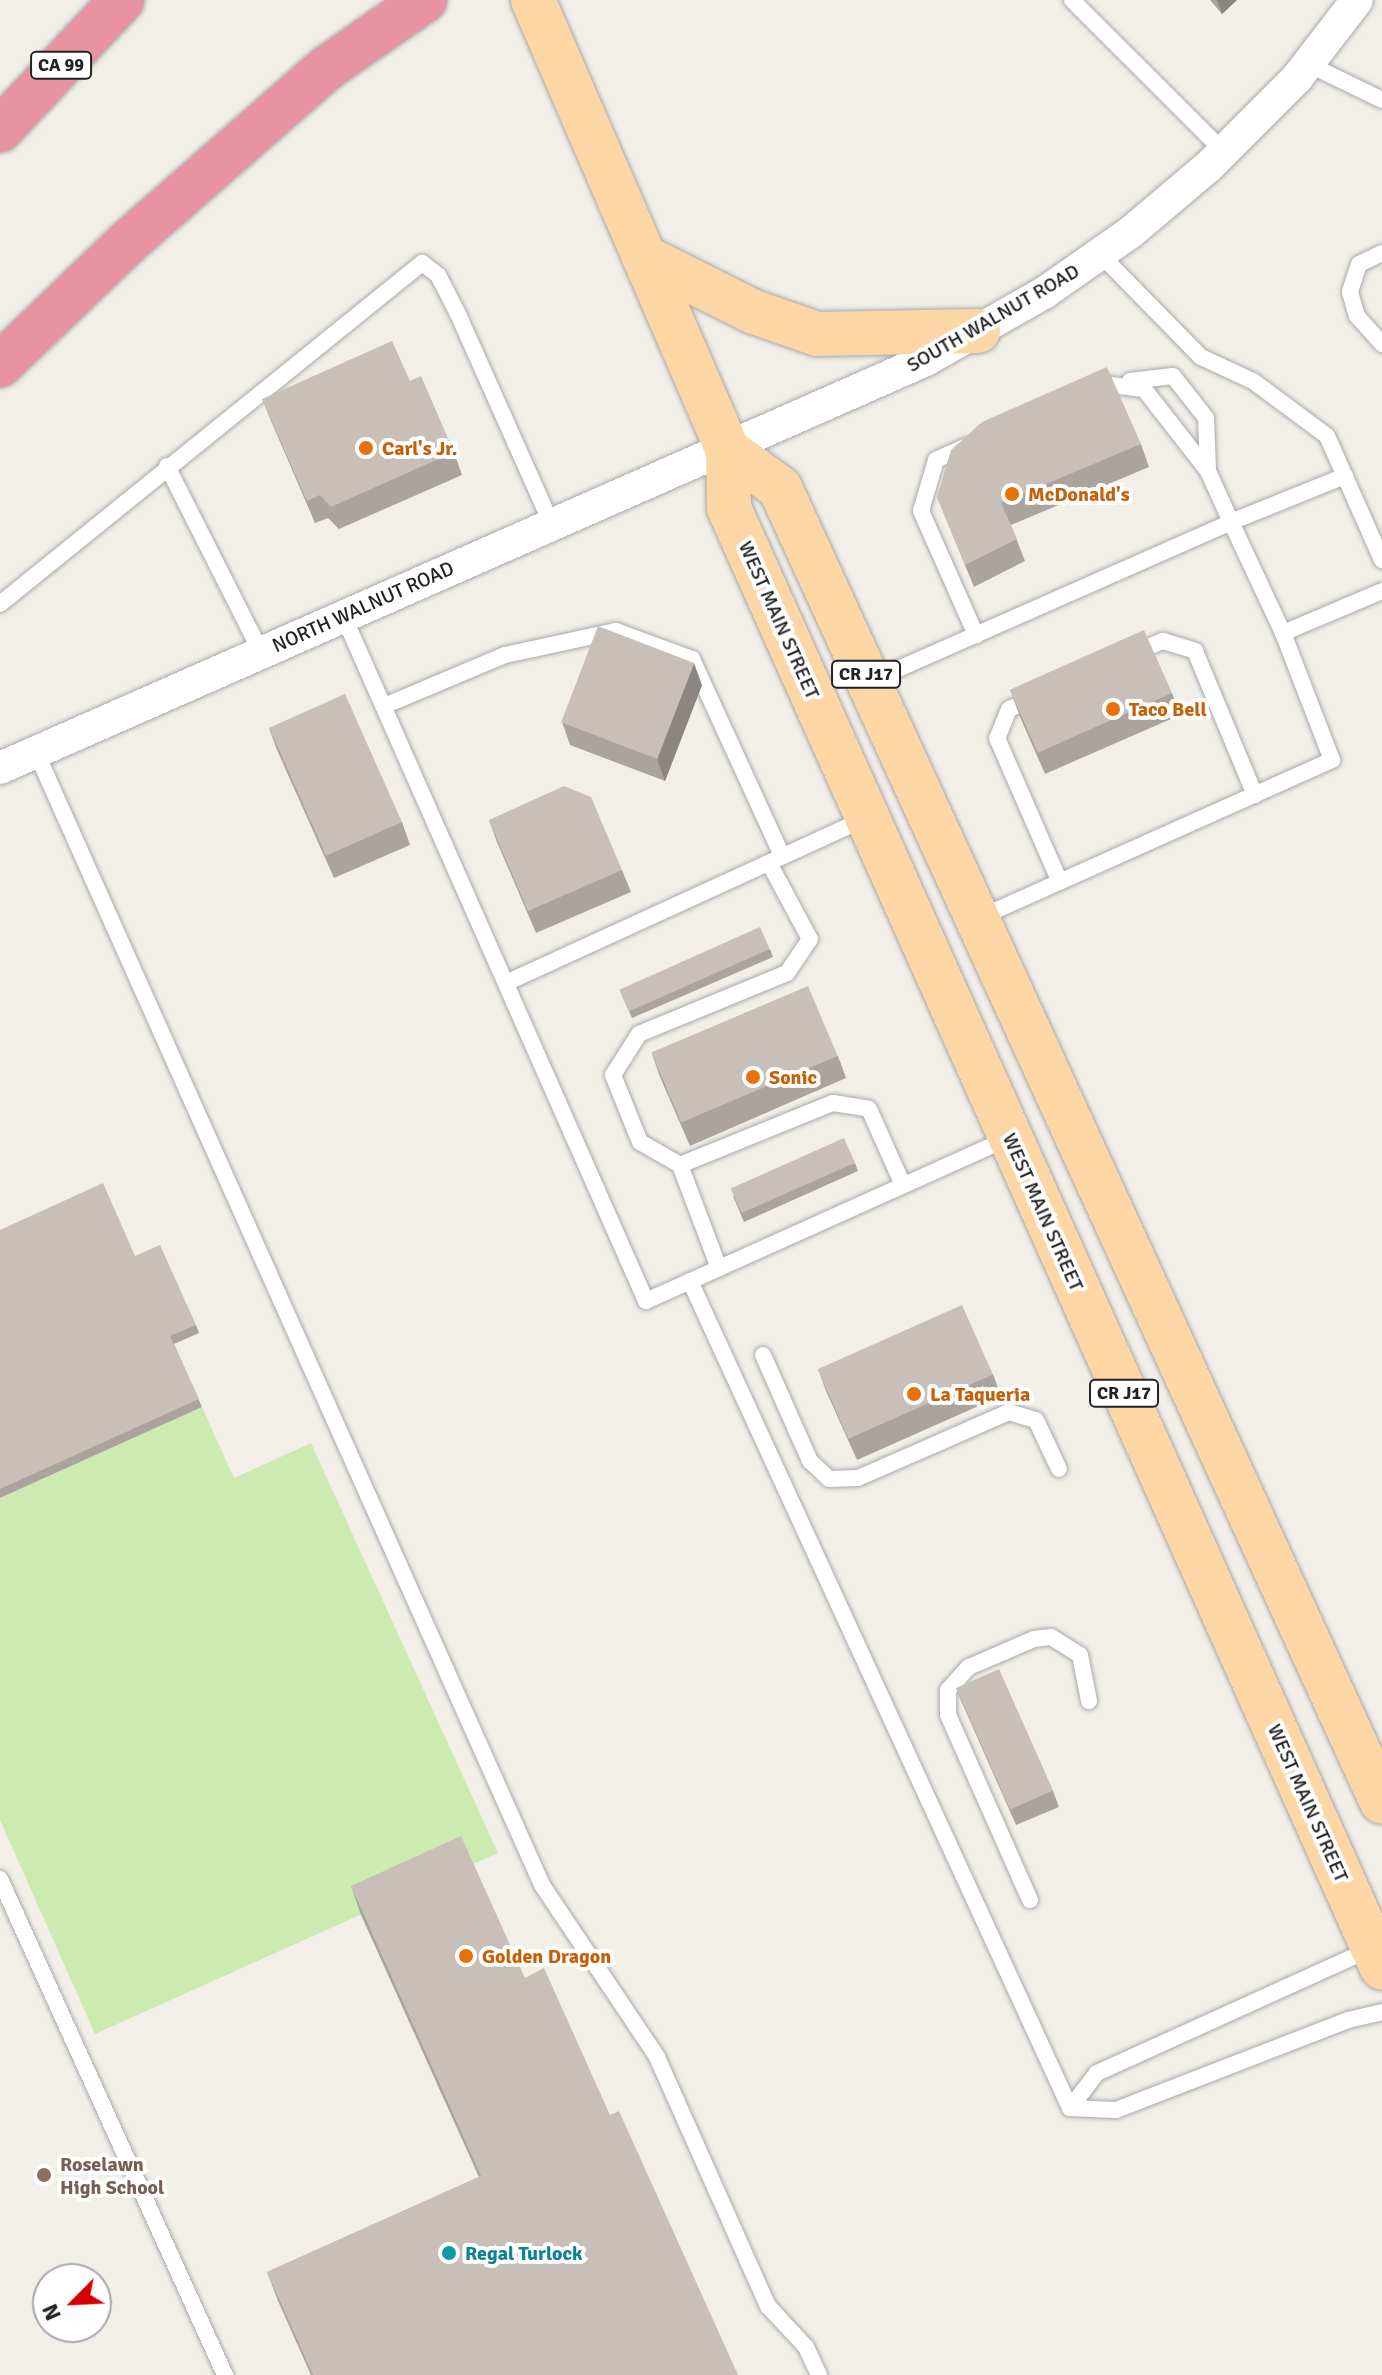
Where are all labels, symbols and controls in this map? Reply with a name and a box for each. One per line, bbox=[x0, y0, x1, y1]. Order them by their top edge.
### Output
road number: CA 99 bbox=[29, 51, 93, 79]
street label: SOUTH WALNUT ROAD bbox=[902, 259, 1084, 377]
place label: Carl's Jr. bbox=[382, 436, 458, 460]
marker: Carl's Jr. bbox=[357, 439, 375, 457]
place label: McDonald's bbox=[1028, 482, 1130, 506]
marker: McDonald's bbox=[1003, 485, 1021, 503]
street label: WEST MAIN STREET bbox=[733, 537, 825, 703]
street label: NORTH WALNUT ROAD bbox=[269, 556, 457, 658]
road number: CR J17 bbox=[830, 660, 902, 688]
place label: Taco Bell bbox=[1129, 697, 1207, 721]
marker: Taco Bell bbox=[1104, 700, 1122, 718]
place label: Sonic bbox=[769, 1065, 817, 1089]
marker: Sonic bbox=[744, 1068, 762, 1086]
street label: WEST MAIN STREET bbox=[997, 1129, 1089, 1295]
road number: CR J17 bbox=[1088, 1379, 1160, 1407]
place label: La Taqueria bbox=[930, 1382, 1030, 1406]
marker: La Taqueria bbox=[905, 1385, 923, 1403]
street label: WEST MAIN STREET bbox=[1262, 1720, 1354, 1886]
place label: Golden Dragon bbox=[482, 1944, 611, 1968]
marker: Golden Dragon bbox=[457, 1947, 475, 1965]
place label: Roselawn High School bbox=[60, 2152, 164, 2199]
marker: Roselawn High School bbox=[35, 2166, 53, 2184]
place label: Regal Turlock bbox=[465, 2241, 582, 2265]
marker: Regal Turlock bbox=[440, 2244, 458, 2262]
north arrow bbox=[32, 2263, 112, 2343]
text: N bbox=[36, 2300, 67, 2325]

